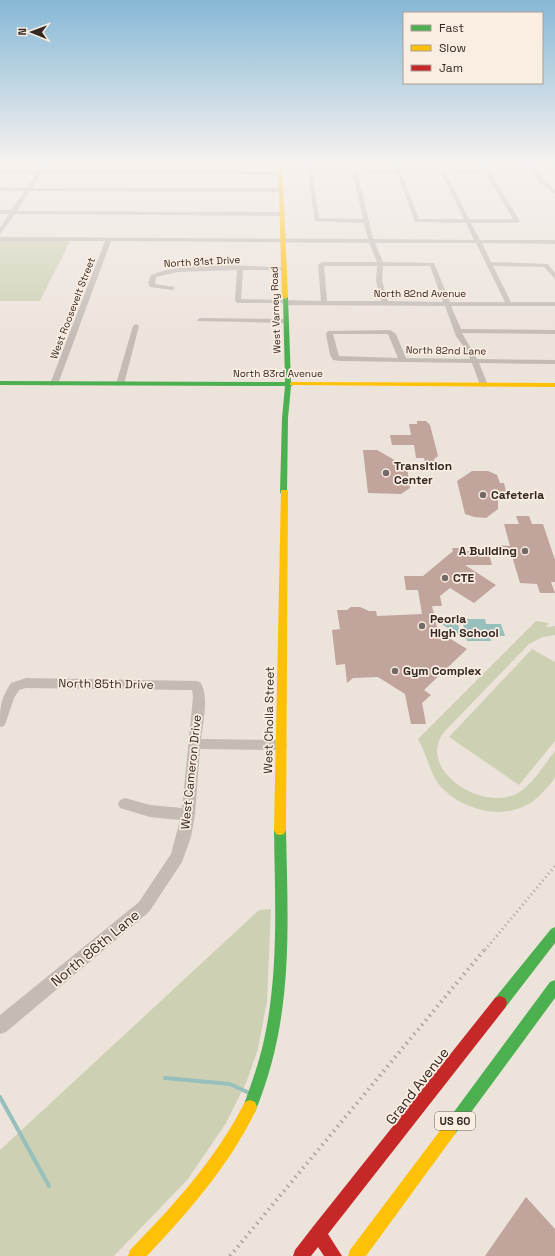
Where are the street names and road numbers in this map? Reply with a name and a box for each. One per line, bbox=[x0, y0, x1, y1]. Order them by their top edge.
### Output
street label: North 81st Drive bbox=[163, 253, 241, 270]
street label: West Roosevelt Street bbox=[47, 255, 98, 361]
street label: West Varney Road bbox=[267, 266, 284, 354]
street label: North 82nd Avenue bbox=[374, 287, 466, 300]
street label: North 82nd Lane bbox=[406, 343, 486, 358]
street label: North 83rd Avenue bbox=[233, 367, 323, 380]
street label: West Cholla Street bbox=[260, 666, 278, 774]
street label: North 85th Drive bbox=[58, 675, 154, 693]
street label: West Cameron Drive bbox=[177, 714, 205, 830]
street label: North 86th Lane bbox=[47, 906, 143, 990]
street label: Grand Avenue bbox=[381, 1044, 453, 1128]
road number: US 60 bbox=[435, 1112, 475, 1130]

